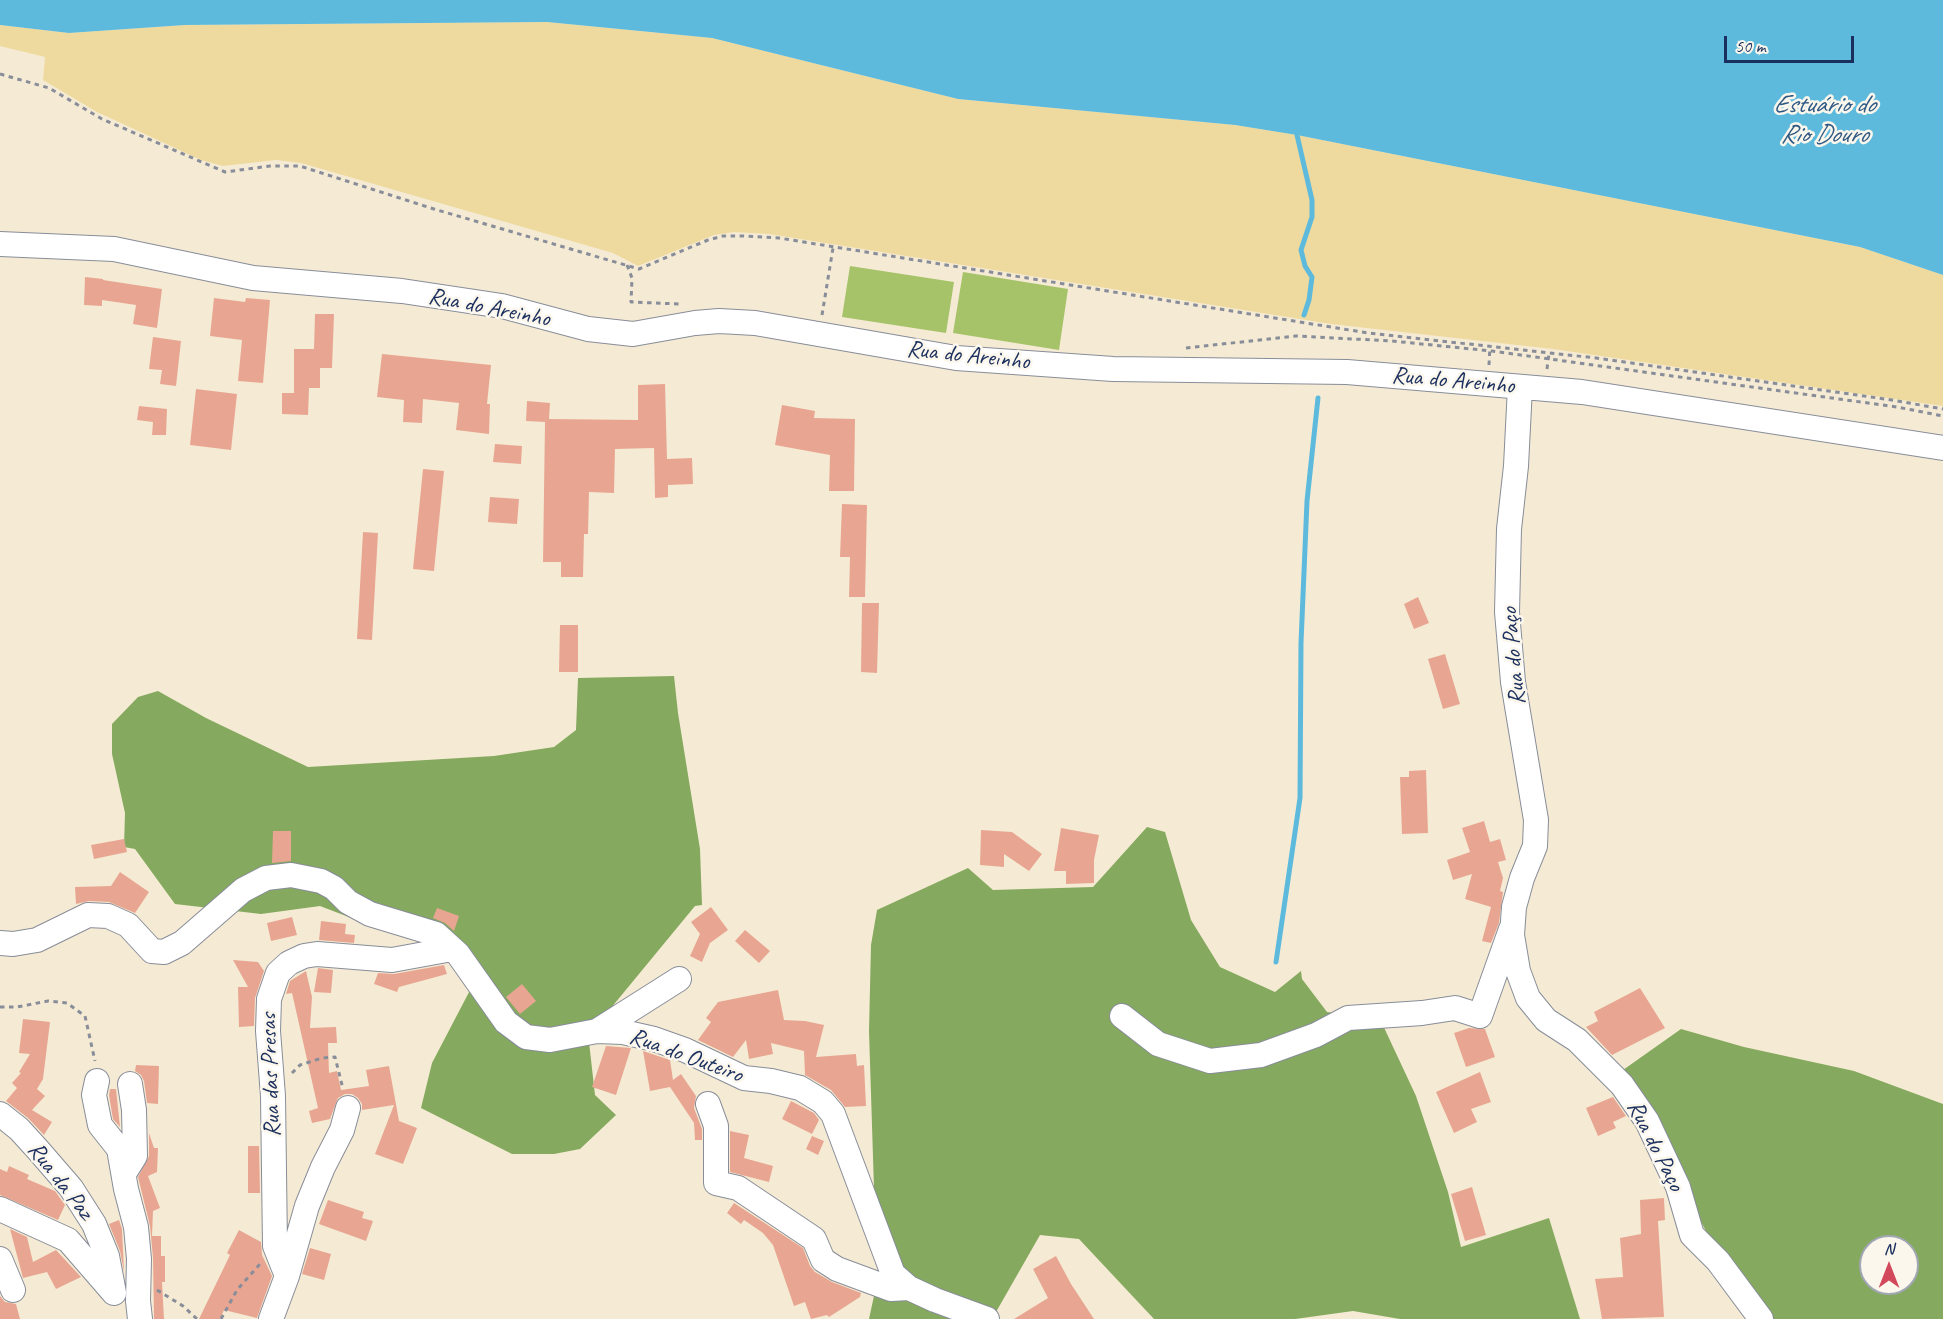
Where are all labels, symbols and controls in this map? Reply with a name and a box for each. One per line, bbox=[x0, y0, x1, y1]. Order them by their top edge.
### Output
scale bar bbox=[1727, 24, 1858, 62]
text: 50 m bbox=[1735, 35, 1766, 57]
water label: Estuário do Rio Douro bbox=[1773, 89, 1875, 150]
street label: Rua do Areinho bbox=[426, 282, 552, 334]
street label: Rua do Areinho bbox=[905, 335, 1031, 377]
street label: Rua do Areinho bbox=[1390, 361, 1516, 401]
street label: Rua do Paço bbox=[1495, 606, 1533, 706]
street label: Rua das Presas bbox=[254, 1013, 288, 1137]
street label: Rua do Outeiro bbox=[625, 1022, 747, 1090]
street label: Rua do Paço bbox=[1620, 1096, 1690, 1196]
street label: Rua da Paz bbox=[21, 1137, 99, 1225]
north arrow bbox=[1859, 1235, 1919, 1295]
text: N bbox=[1884, 1239, 1894, 1259]

